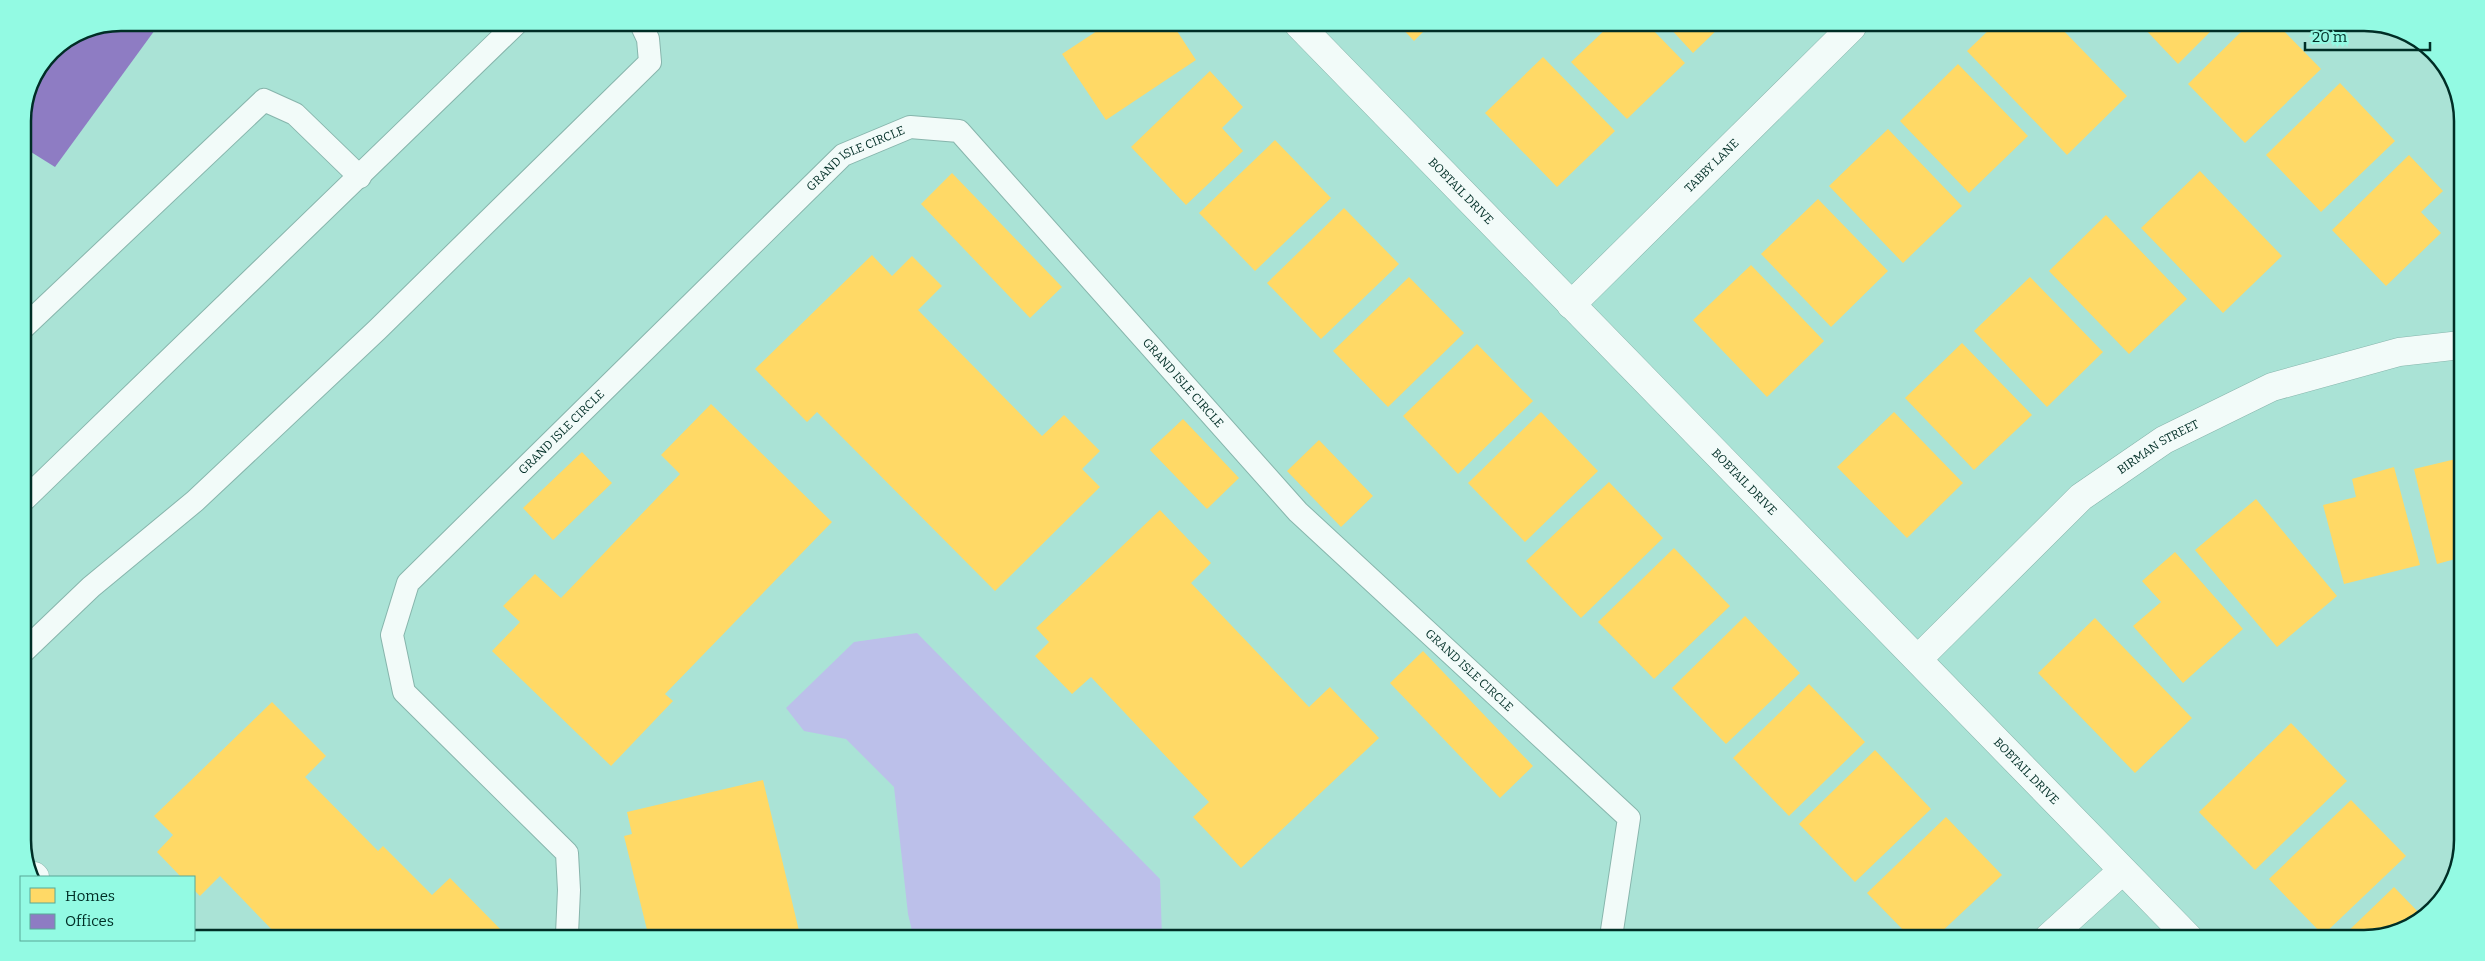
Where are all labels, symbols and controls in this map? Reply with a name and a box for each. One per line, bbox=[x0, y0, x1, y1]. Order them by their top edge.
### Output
scale bar bbox=[2305, 20, 2430, 52]
text: 20 m bbox=[2312, 28, 2348, 46]
street label: GRAND ISLE CIRCLE bbox=[804, 123, 907, 194]
street label: TABBY LANE bbox=[1682, 136, 1742, 195]
street label: BOBTAIL DRIVE bbox=[1426, 155, 1496, 227]
street label: GRAND ISLE CIRCLE bbox=[1140, 335, 1226, 430]
street label: GRAND ISLE CIRCLE bbox=[516, 387, 607, 477]
street label: BIRMAN STREET bbox=[2115, 417, 2201, 477]
street label: BOBTAIL DRIVE bbox=[1709, 446, 1780, 518]
street label: GRAND ISLE CIRCLE bbox=[1422, 626, 1516, 714]
street label: BOBTAIL DRIVE bbox=[1991, 735, 2062, 807]
legend bbox=[20, 876, 195, 941]
text: Homes bbox=[65, 887, 115, 905]
text: Offices bbox=[65, 912, 114, 930]

